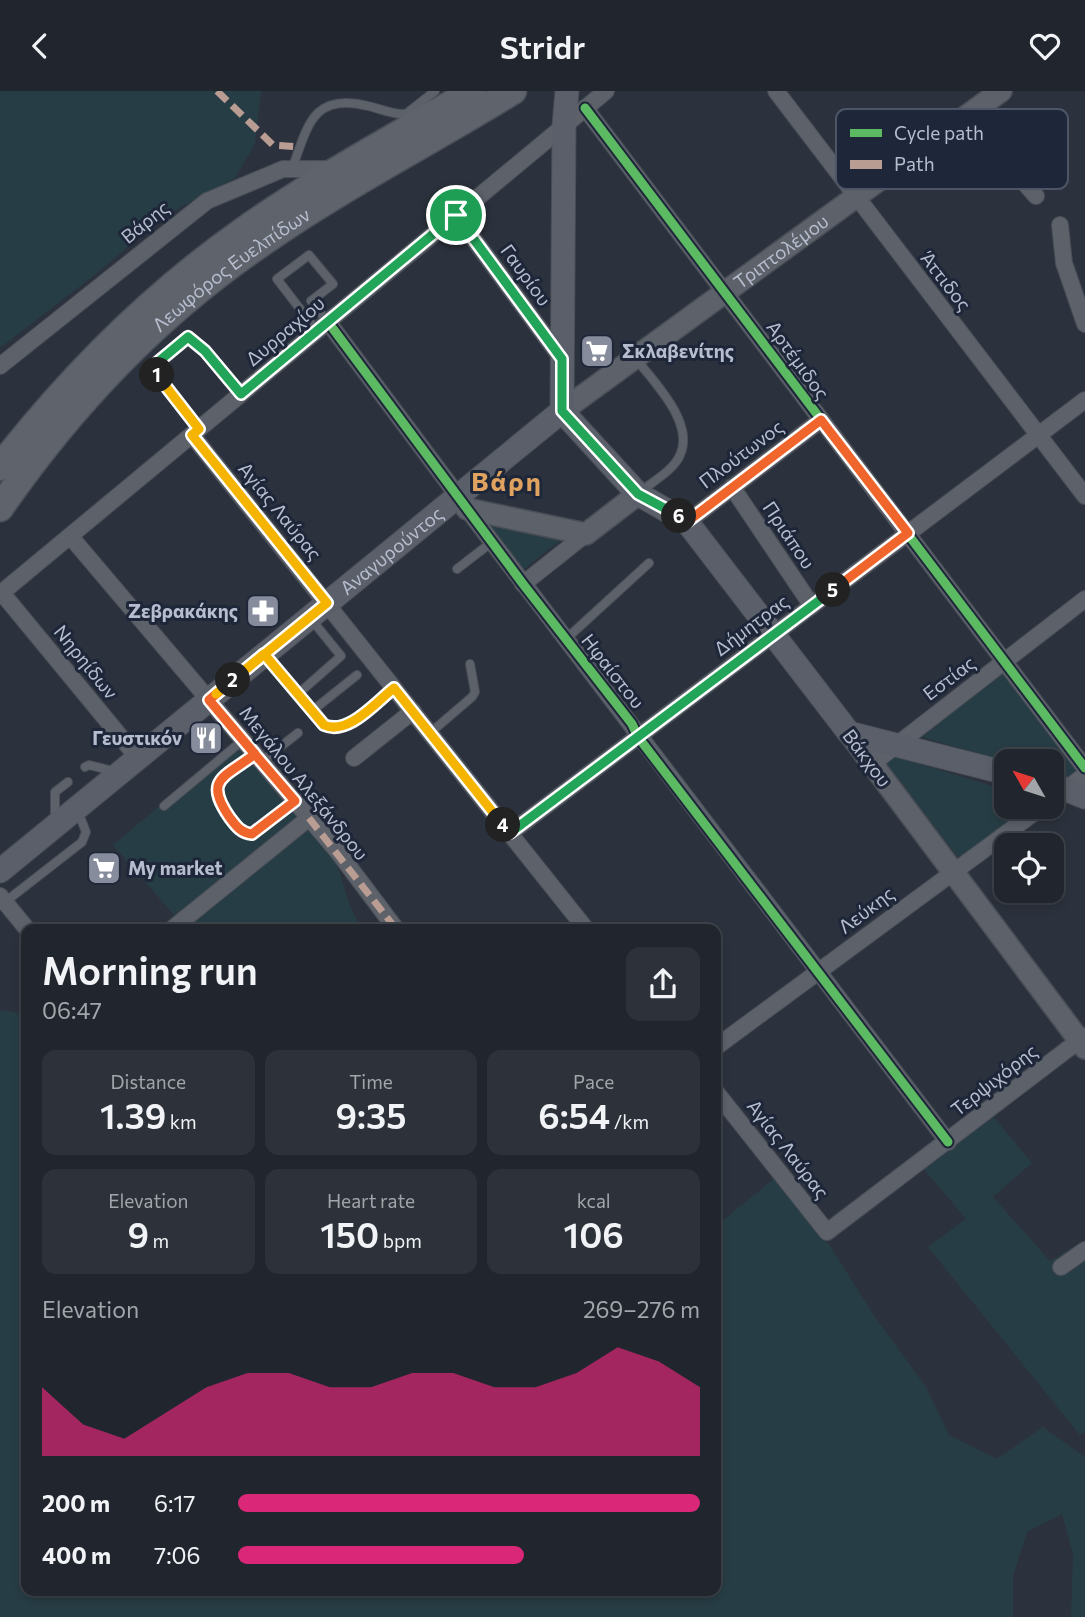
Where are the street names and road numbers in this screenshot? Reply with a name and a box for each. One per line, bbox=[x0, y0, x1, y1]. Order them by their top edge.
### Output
street label: Βάρης bbox=[116, 195, 173, 248]
street label: Λεωφόρος Ευελπίδων bbox=[147, 202, 314, 336]
street label: Τριπτολέμου bbox=[729, 209, 833, 293]
street label: Γαυρίου bbox=[496, 239, 556, 310]
street label: Άττιδος bbox=[916, 246, 977, 315]
street label: Δυρραχίου bbox=[241, 291, 329, 370]
street label: Αρτέμιδος bbox=[762, 316, 835, 404]
street label: Πλούτωνος bbox=[694, 414, 787, 493]
street label: Αγίας Λαύρας bbox=[234, 457, 327, 564]
street label: Πριάπου bbox=[758, 497, 820, 573]
street label: Αναγυρούντος bbox=[335, 501, 447, 599]
street label: Δήμητρας bbox=[709, 589, 793, 660]
street label: Νηρηίδων bbox=[50, 620, 123, 704]
street label: Ηφαίστου bbox=[577, 629, 650, 713]
street label: Εστίας bbox=[918, 651, 979, 705]
street label: Μεγάλου Αλεξάνδρου bbox=[235, 701, 374, 864]
street label: Βάκχου bbox=[838, 724, 896, 791]
street label: Λεύκης bbox=[833, 881, 898, 938]
street label: Τερψιχόρης bbox=[946, 1039, 1041, 1120]
street label: Αγίας Λαύρας bbox=[743, 1095, 834, 1203]

